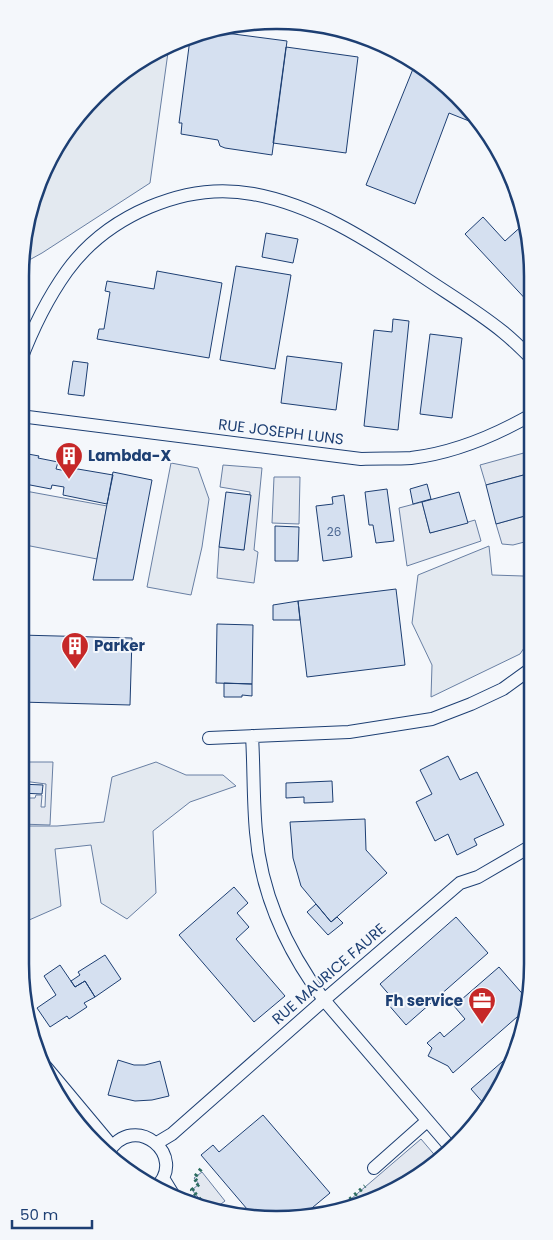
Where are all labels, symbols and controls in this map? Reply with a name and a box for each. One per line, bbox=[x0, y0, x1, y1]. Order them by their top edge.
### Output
street label: RUE JOSEPH LUNS bbox=[217, 413, 345, 450]
building icon: Lambda-X bbox=[54, 441, 84, 480]
place label: Lambda-X bbox=[88, 445, 171, 466]
house number: 26 bbox=[327, 523, 341, 540]
building icon: Parker bbox=[60, 631, 90, 670]
place label: Parker bbox=[94, 635, 145, 656]
street label: RUE MAURICE FAURE bbox=[267, 918, 390, 1029]
office icon: Fh service bbox=[467, 986, 497, 1025]
place label: Fh service bbox=[385, 990, 463, 1011]
scale bar bbox=[12, 1198, 92, 1230]
text: 50 m bbox=[20, 1204, 58, 1225]

